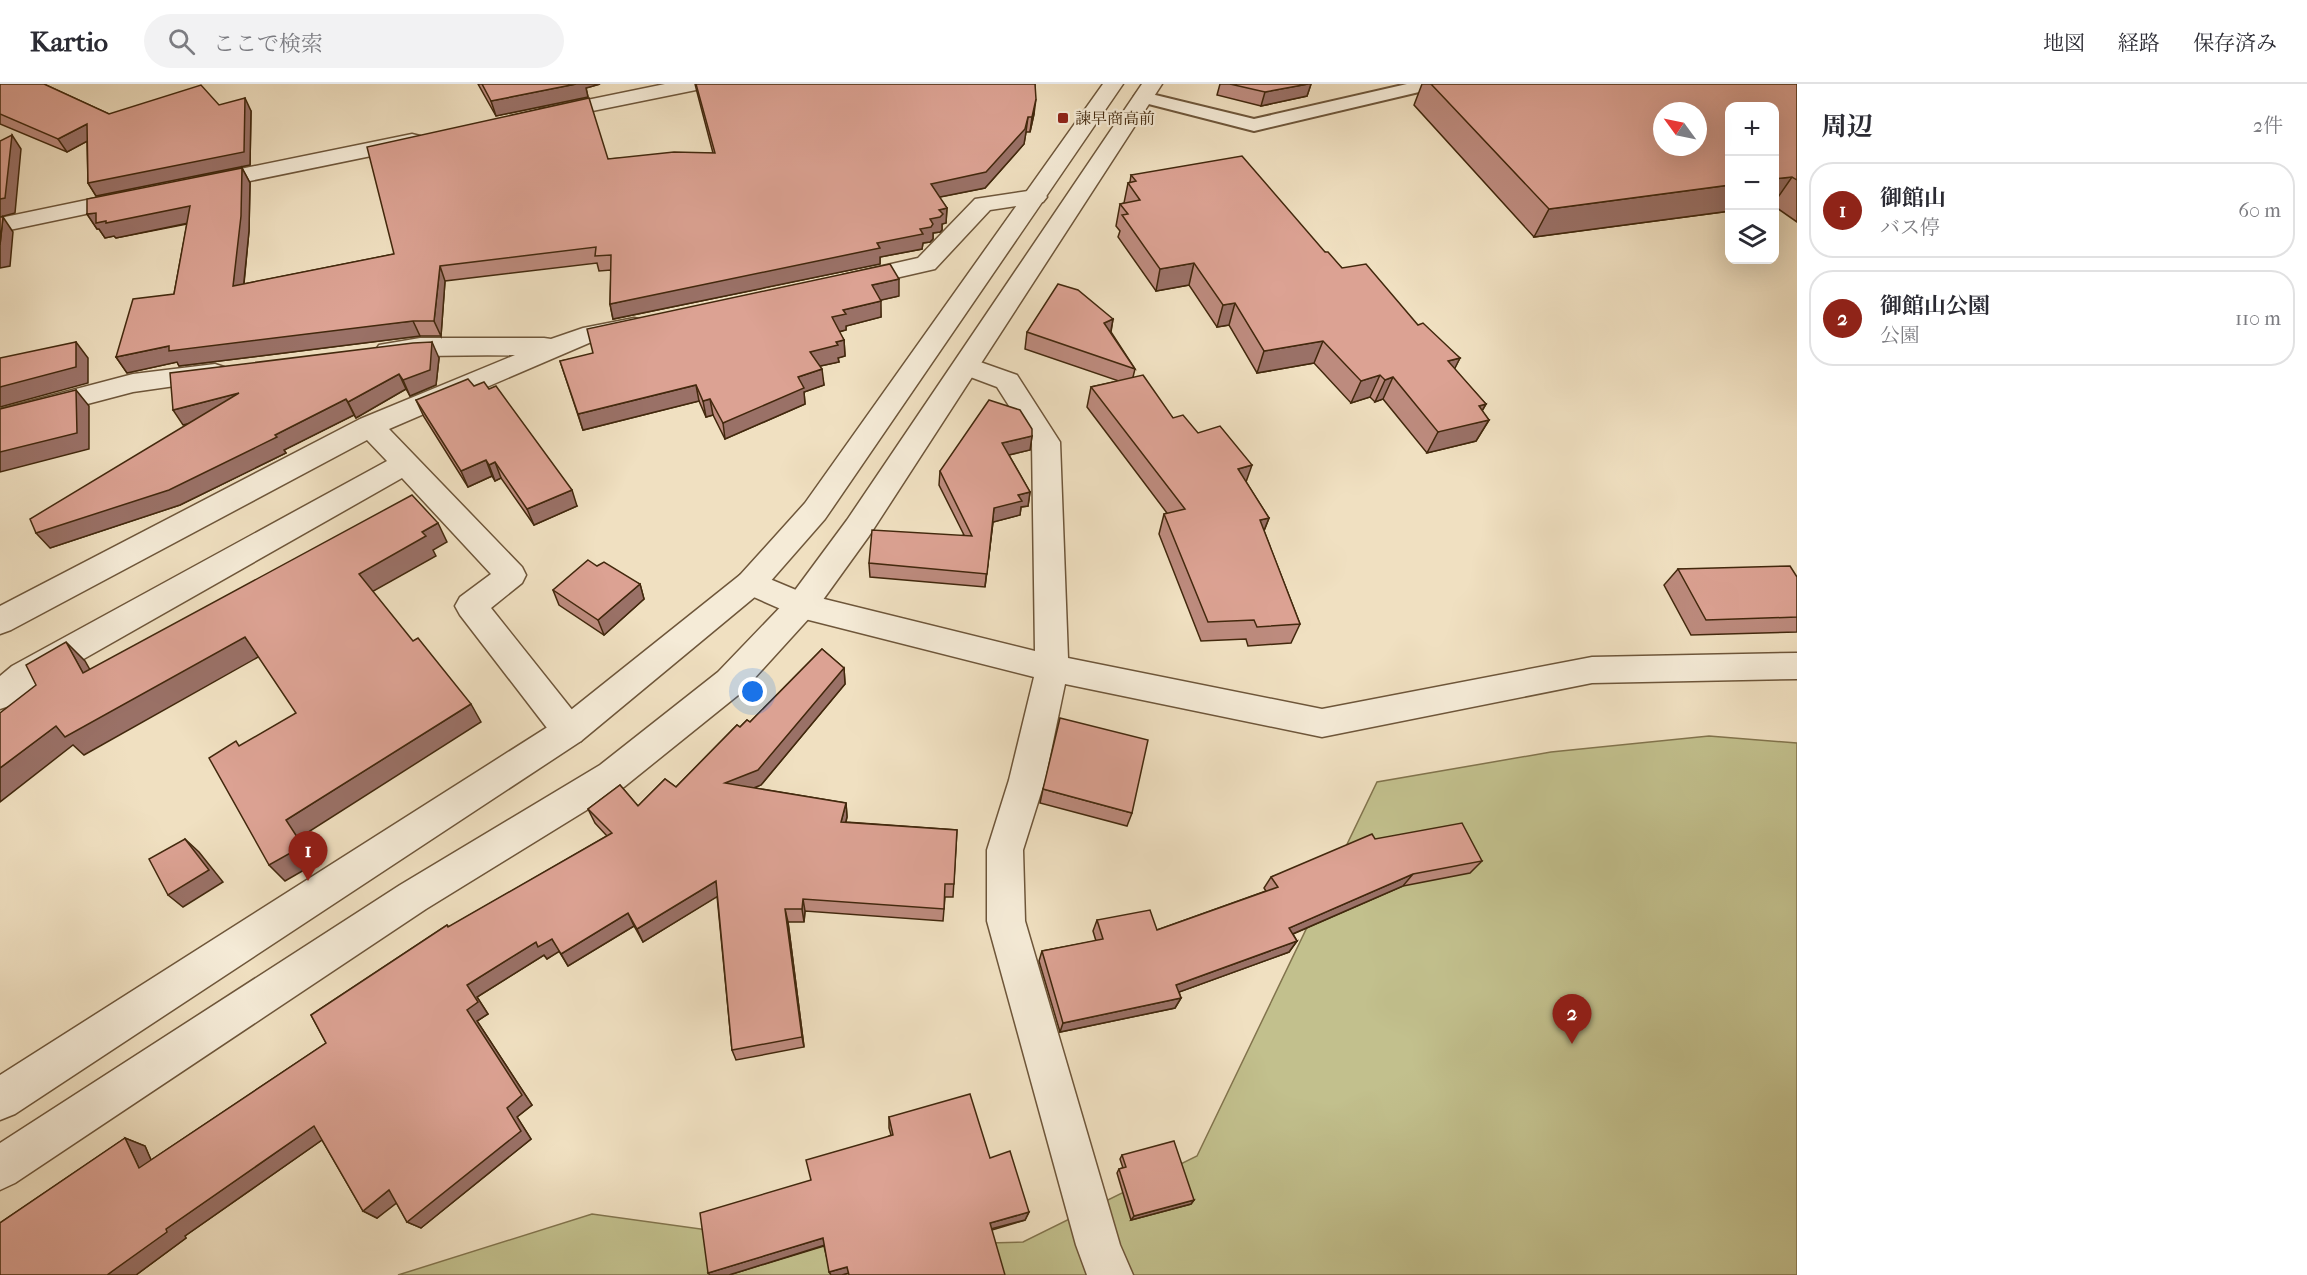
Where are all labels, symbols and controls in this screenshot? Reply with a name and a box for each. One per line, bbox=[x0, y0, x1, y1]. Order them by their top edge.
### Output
search box bbox=[144, 14, 564, 68]
text: Kartio bbox=[30, 25, 108, 58]
icon: search bbox=[165, 25, 198, 58]
text: ここで検索 bbox=[213, 31, 323, 57]
text: 地図 bbox=[2043, 31, 2085, 55]
text: 経路 bbox=[2118, 31, 2160, 55]
text: 保存済み bbox=[2193, 31, 2277, 55]
north arrow bbox=[1653, 102, 1707, 156]
map controls bbox=[1725, 102, 1779, 264]
button: + bbox=[1725, 102, 1779, 156]
place label: 諫早商高前 bbox=[1075, 109, 1155, 128]
marker: 諫早商高前 bbox=[1056, 111, 1070, 125]
text: 周辺 bbox=[1821, 111, 1873, 142]
text: 2件 bbox=[2253, 114, 2283, 137]
button: − bbox=[1725, 156, 1779, 210]
text: 御館山 bbox=[1880, 185, 1946, 211]
text: 1 bbox=[1839, 199, 1846, 222]
text: 60 m bbox=[2238, 199, 2281, 222]
button: layers bbox=[1725, 210, 1779, 264]
text: バス停 bbox=[1880, 216, 1940, 239]
text: 御館山公園 bbox=[1880, 293, 1990, 319]
text: 2 bbox=[1837, 307, 1848, 330]
text: 110 m bbox=[2235, 307, 2281, 330]
text: 公園 bbox=[1880, 324, 1920, 347]
your location bbox=[738, 677, 767, 706]
pin: 1 bbox=[288, 832, 328, 881]
pin: 2 bbox=[1552, 994, 1592, 1044]

